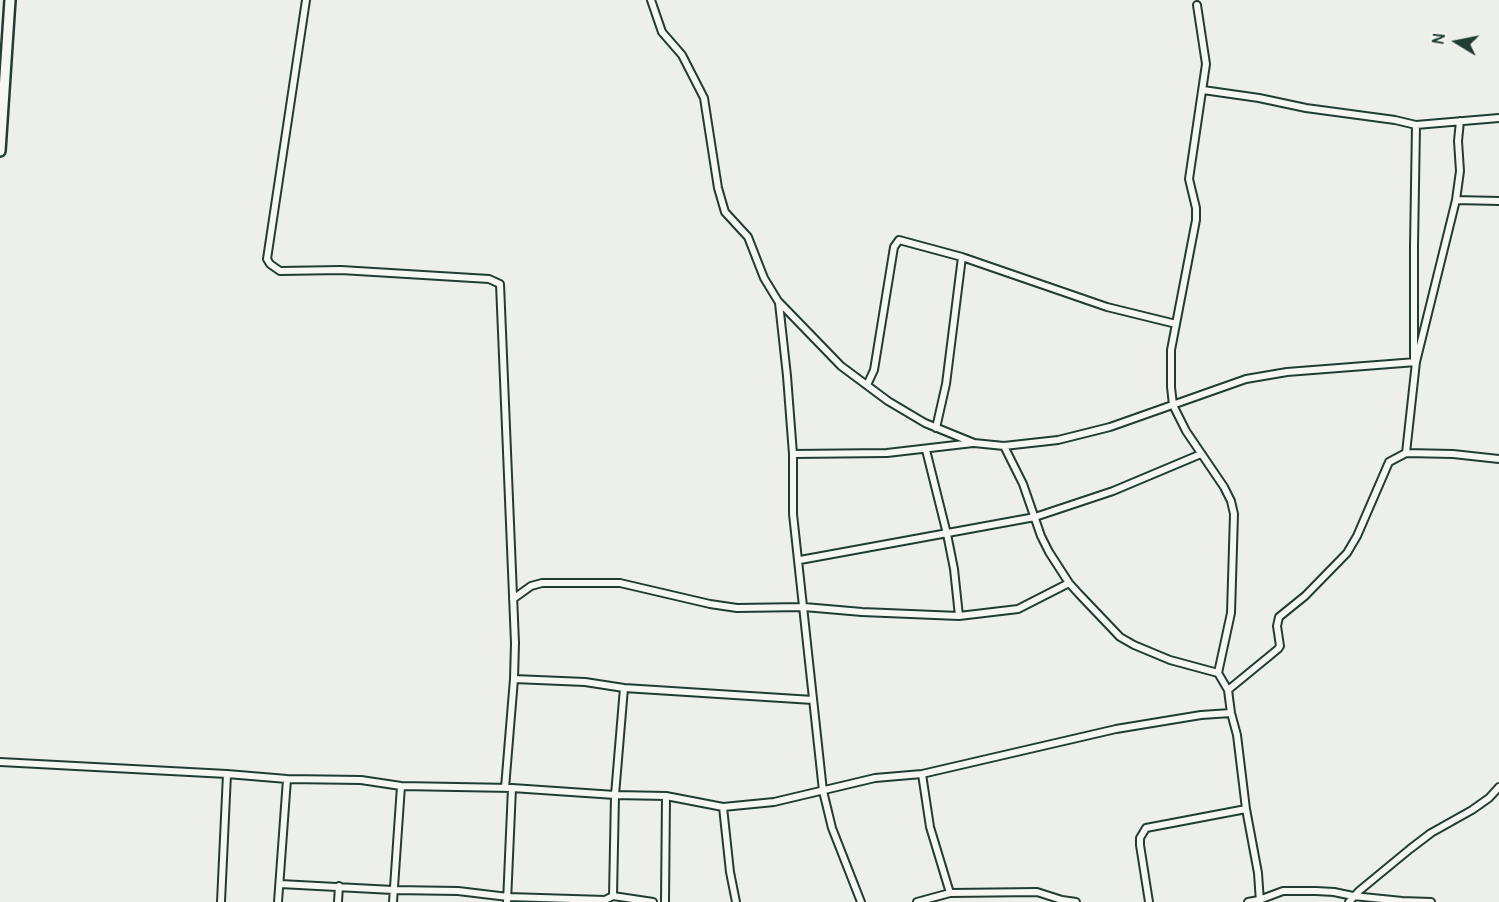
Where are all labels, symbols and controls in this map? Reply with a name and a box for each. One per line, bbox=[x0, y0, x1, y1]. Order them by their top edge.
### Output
north arrow bbox=[1427, 12, 1487, 72]
text: N bbox=[1428, 32, 1450, 46]

